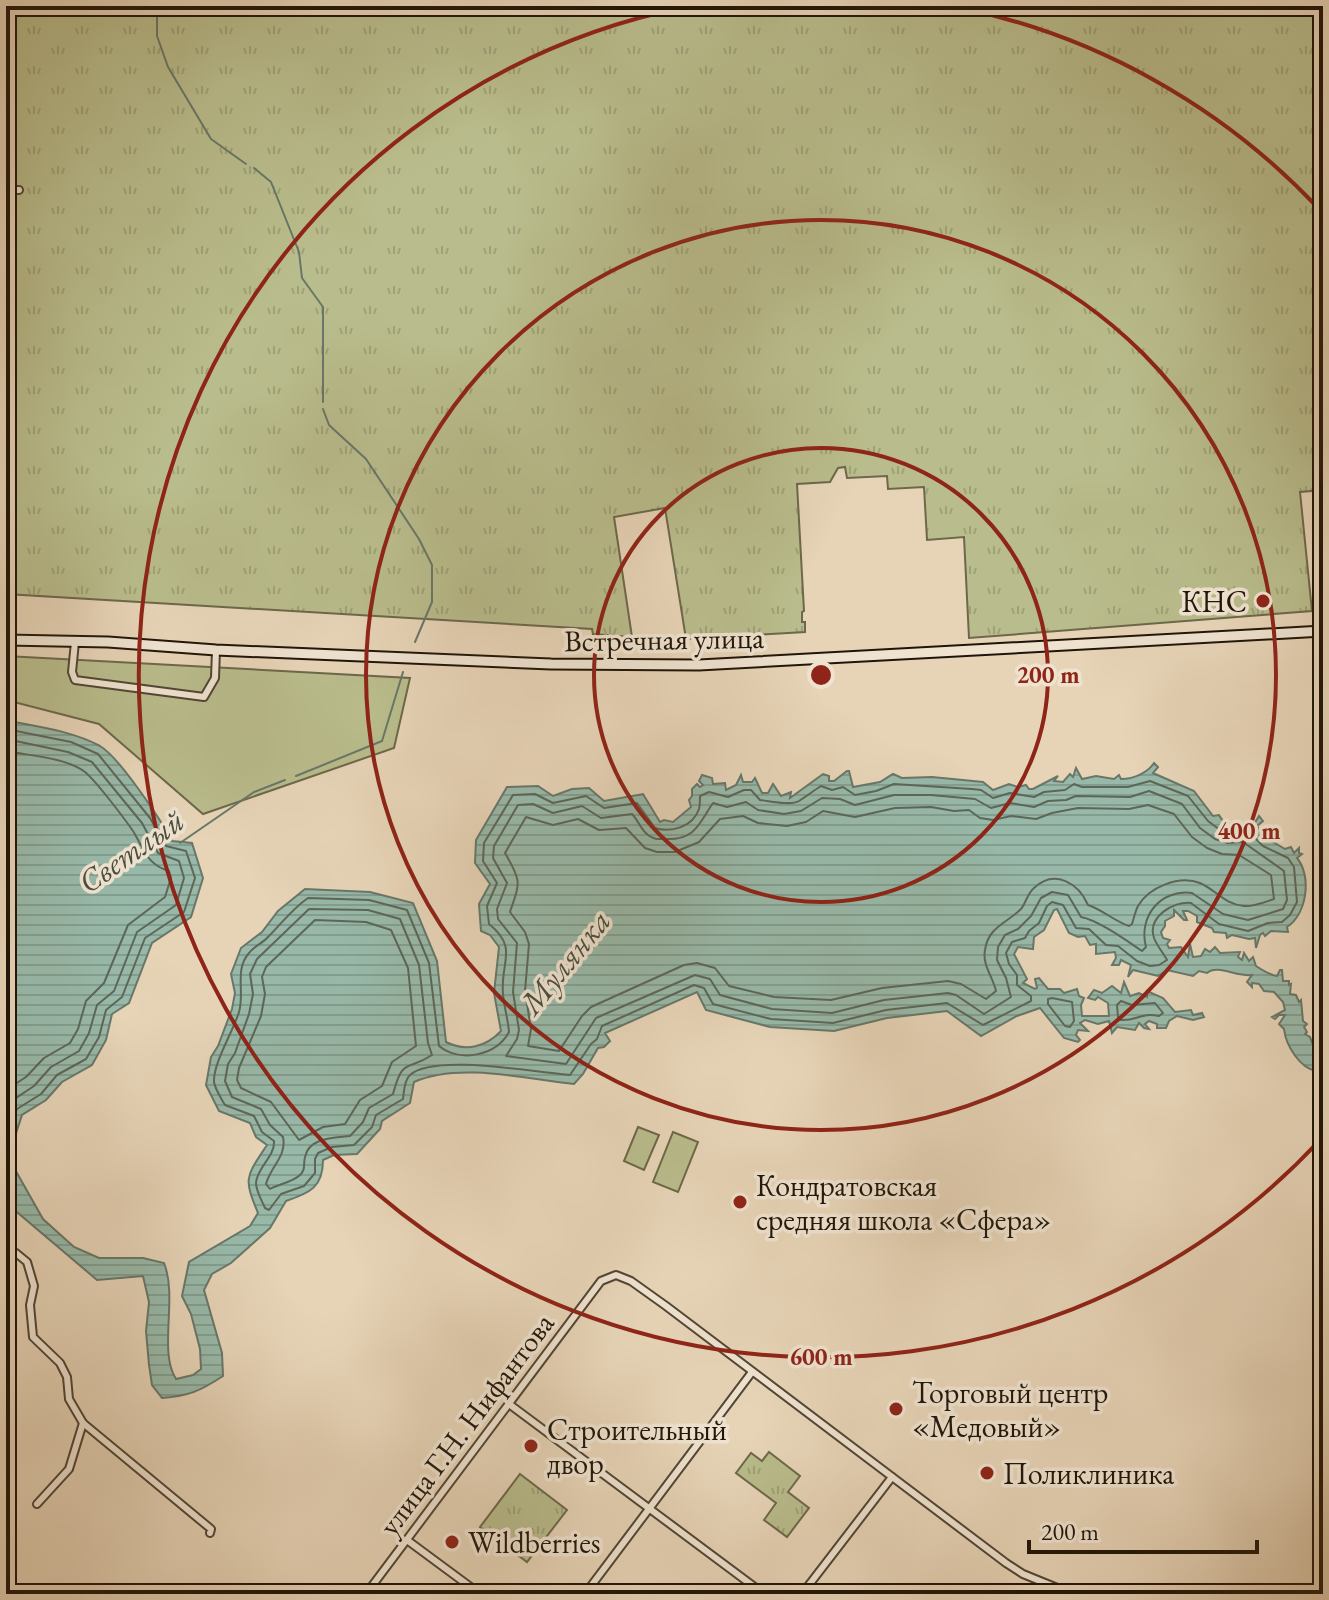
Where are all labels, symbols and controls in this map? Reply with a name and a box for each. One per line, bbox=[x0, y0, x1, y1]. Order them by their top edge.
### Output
place label: КНС bbox=[1182, 582, 1247, 621]
marker: КНС bbox=[1254, 592, 1272, 610]
street label: Встречная улица bbox=[564, 618, 764, 660]
text: 200 m bbox=[1016, 659, 1080, 690]
centre of rings bbox=[807, 661, 835, 689]
water label: Светлый bbox=[70, 799, 192, 903]
text: 400 m bbox=[1217, 815, 1281, 846]
water label: Мулянка bbox=[509, 901, 620, 1024]
place label: Кондратовская средняя школа «Сфера» bbox=[756, 1166, 1051, 1239]
marker: Кондратовская средняя школа «Сфера» bbox=[731, 1193, 749, 1211]
street label: улица Г.Н. Нифантова bbox=[370, 1305, 563, 1543]
text: 600 m bbox=[789, 1341, 853, 1372]
place label: Торговый центр «Медовый» bbox=[912, 1373, 1108, 1446]
marker: Торговый центр «Медовый» bbox=[887, 1400, 905, 1418]
place label: Строительный двор bbox=[547, 1410, 727, 1483]
marker: Строительный двор bbox=[522, 1437, 540, 1455]
place label: Поликлиника bbox=[1003, 1454, 1174, 1493]
marker: Поликлиника bbox=[978, 1464, 996, 1482]
scale bar bbox=[1029, 1504, 1257, 1554]
text: 200 m bbox=[1041, 1516, 1099, 1547]
place label: Wildberries bbox=[468, 1523, 601, 1562]
marker: Wildberries bbox=[443, 1533, 461, 1551]

